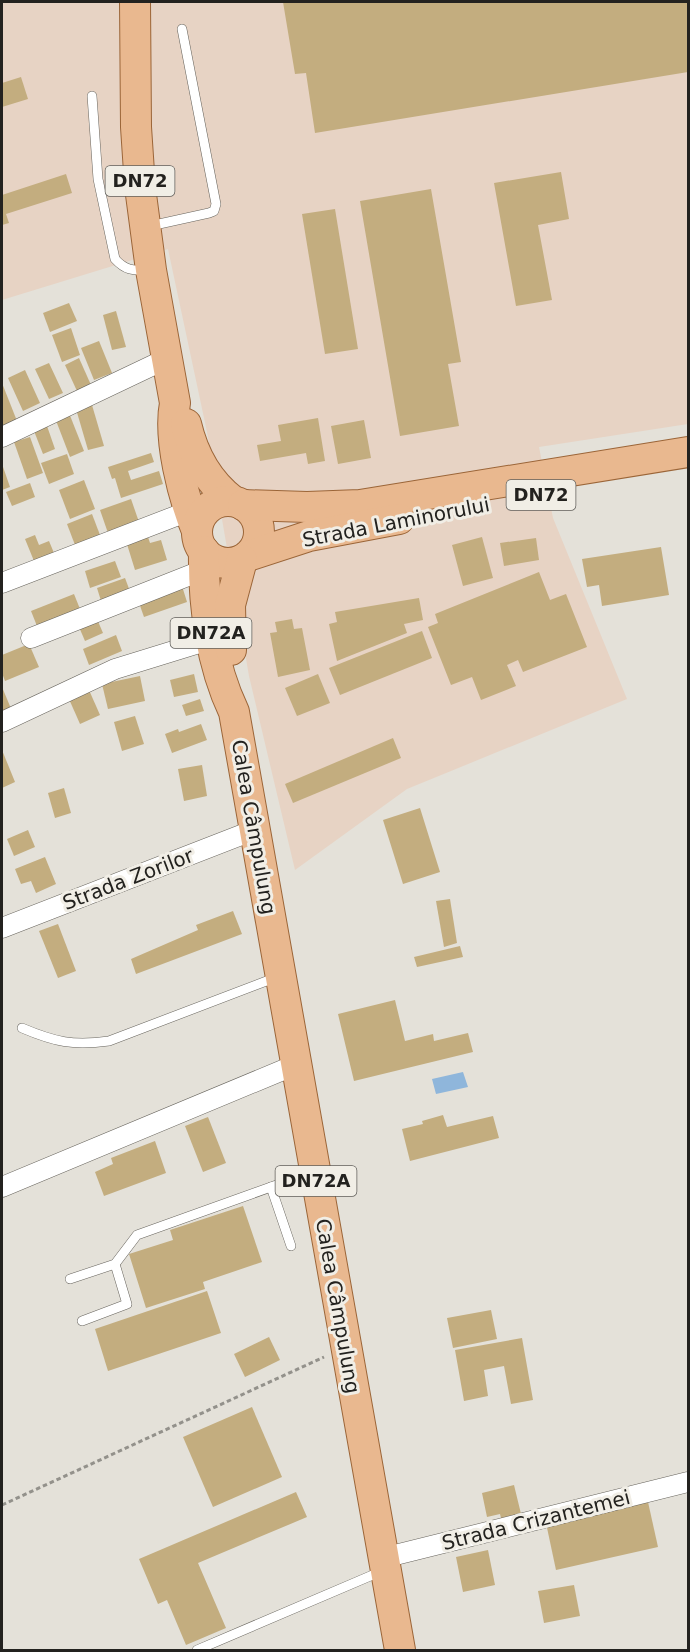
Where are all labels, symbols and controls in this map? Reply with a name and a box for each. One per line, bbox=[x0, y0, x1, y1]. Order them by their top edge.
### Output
road number: DN72 bbox=[106, 166, 174, 196]
road number: DN72 bbox=[506, 480, 576, 510]
street label: Strada Laminorului bbox=[300, 492, 492, 552]
road number: DN72A bbox=[170, 618, 252, 648]
street label: Calea Câmpulung bbox=[227, 738, 281, 916]
street label: Strada Zorilor bbox=[59, 843, 197, 915]
road number: DN72A bbox=[276, 1166, 356, 1196]
street label: Calea Câmpulung bbox=[311, 1217, 365, 1395]
street label: Strada Crizantemei bbox=[439, 1485, 633, 1555]

